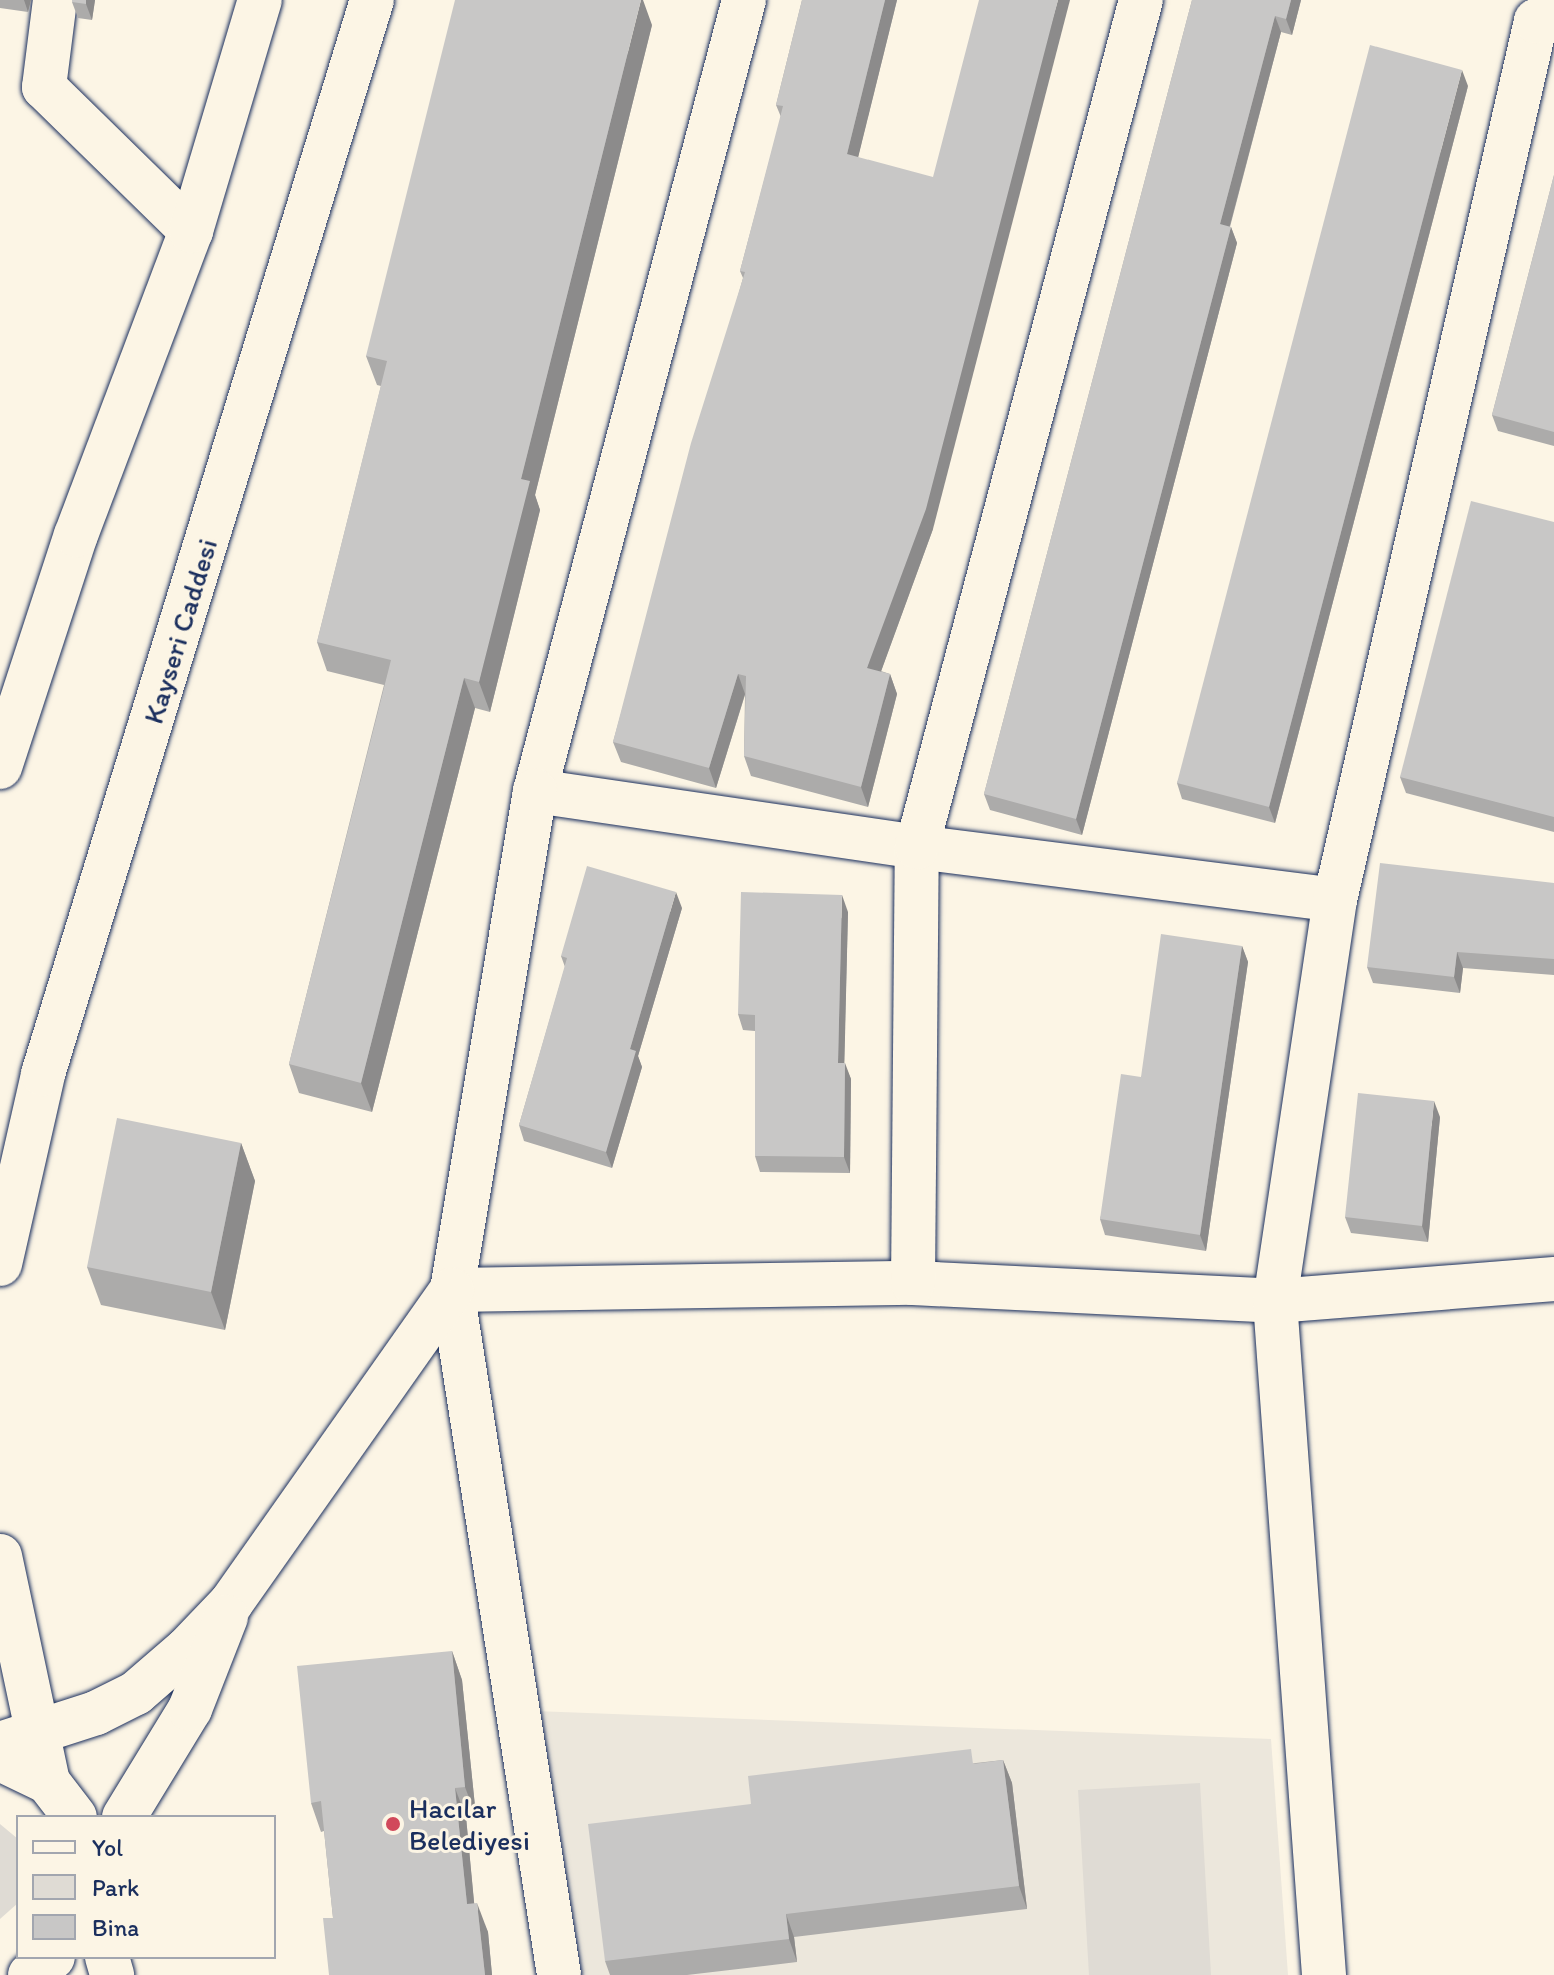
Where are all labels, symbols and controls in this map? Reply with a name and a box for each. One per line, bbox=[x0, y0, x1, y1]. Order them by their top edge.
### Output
street label: Kayseri Caddesi bbox=[136, 534, 224, 728]
place label: Hacılar Belediyesi bbox=[409, 1791, 530, 1857]
legend bbox=[16, 1815, 276, 1959]
marker: Hacılar Belediyesi bbox=[384, 1815, 402, 1833]
text: Yol bbox=[92, 1833, 123, 1862]
text: Park bbox=[92, 1873, 139, 1902]
text: Bina bbox=[92, 1913, 139, 1942]

